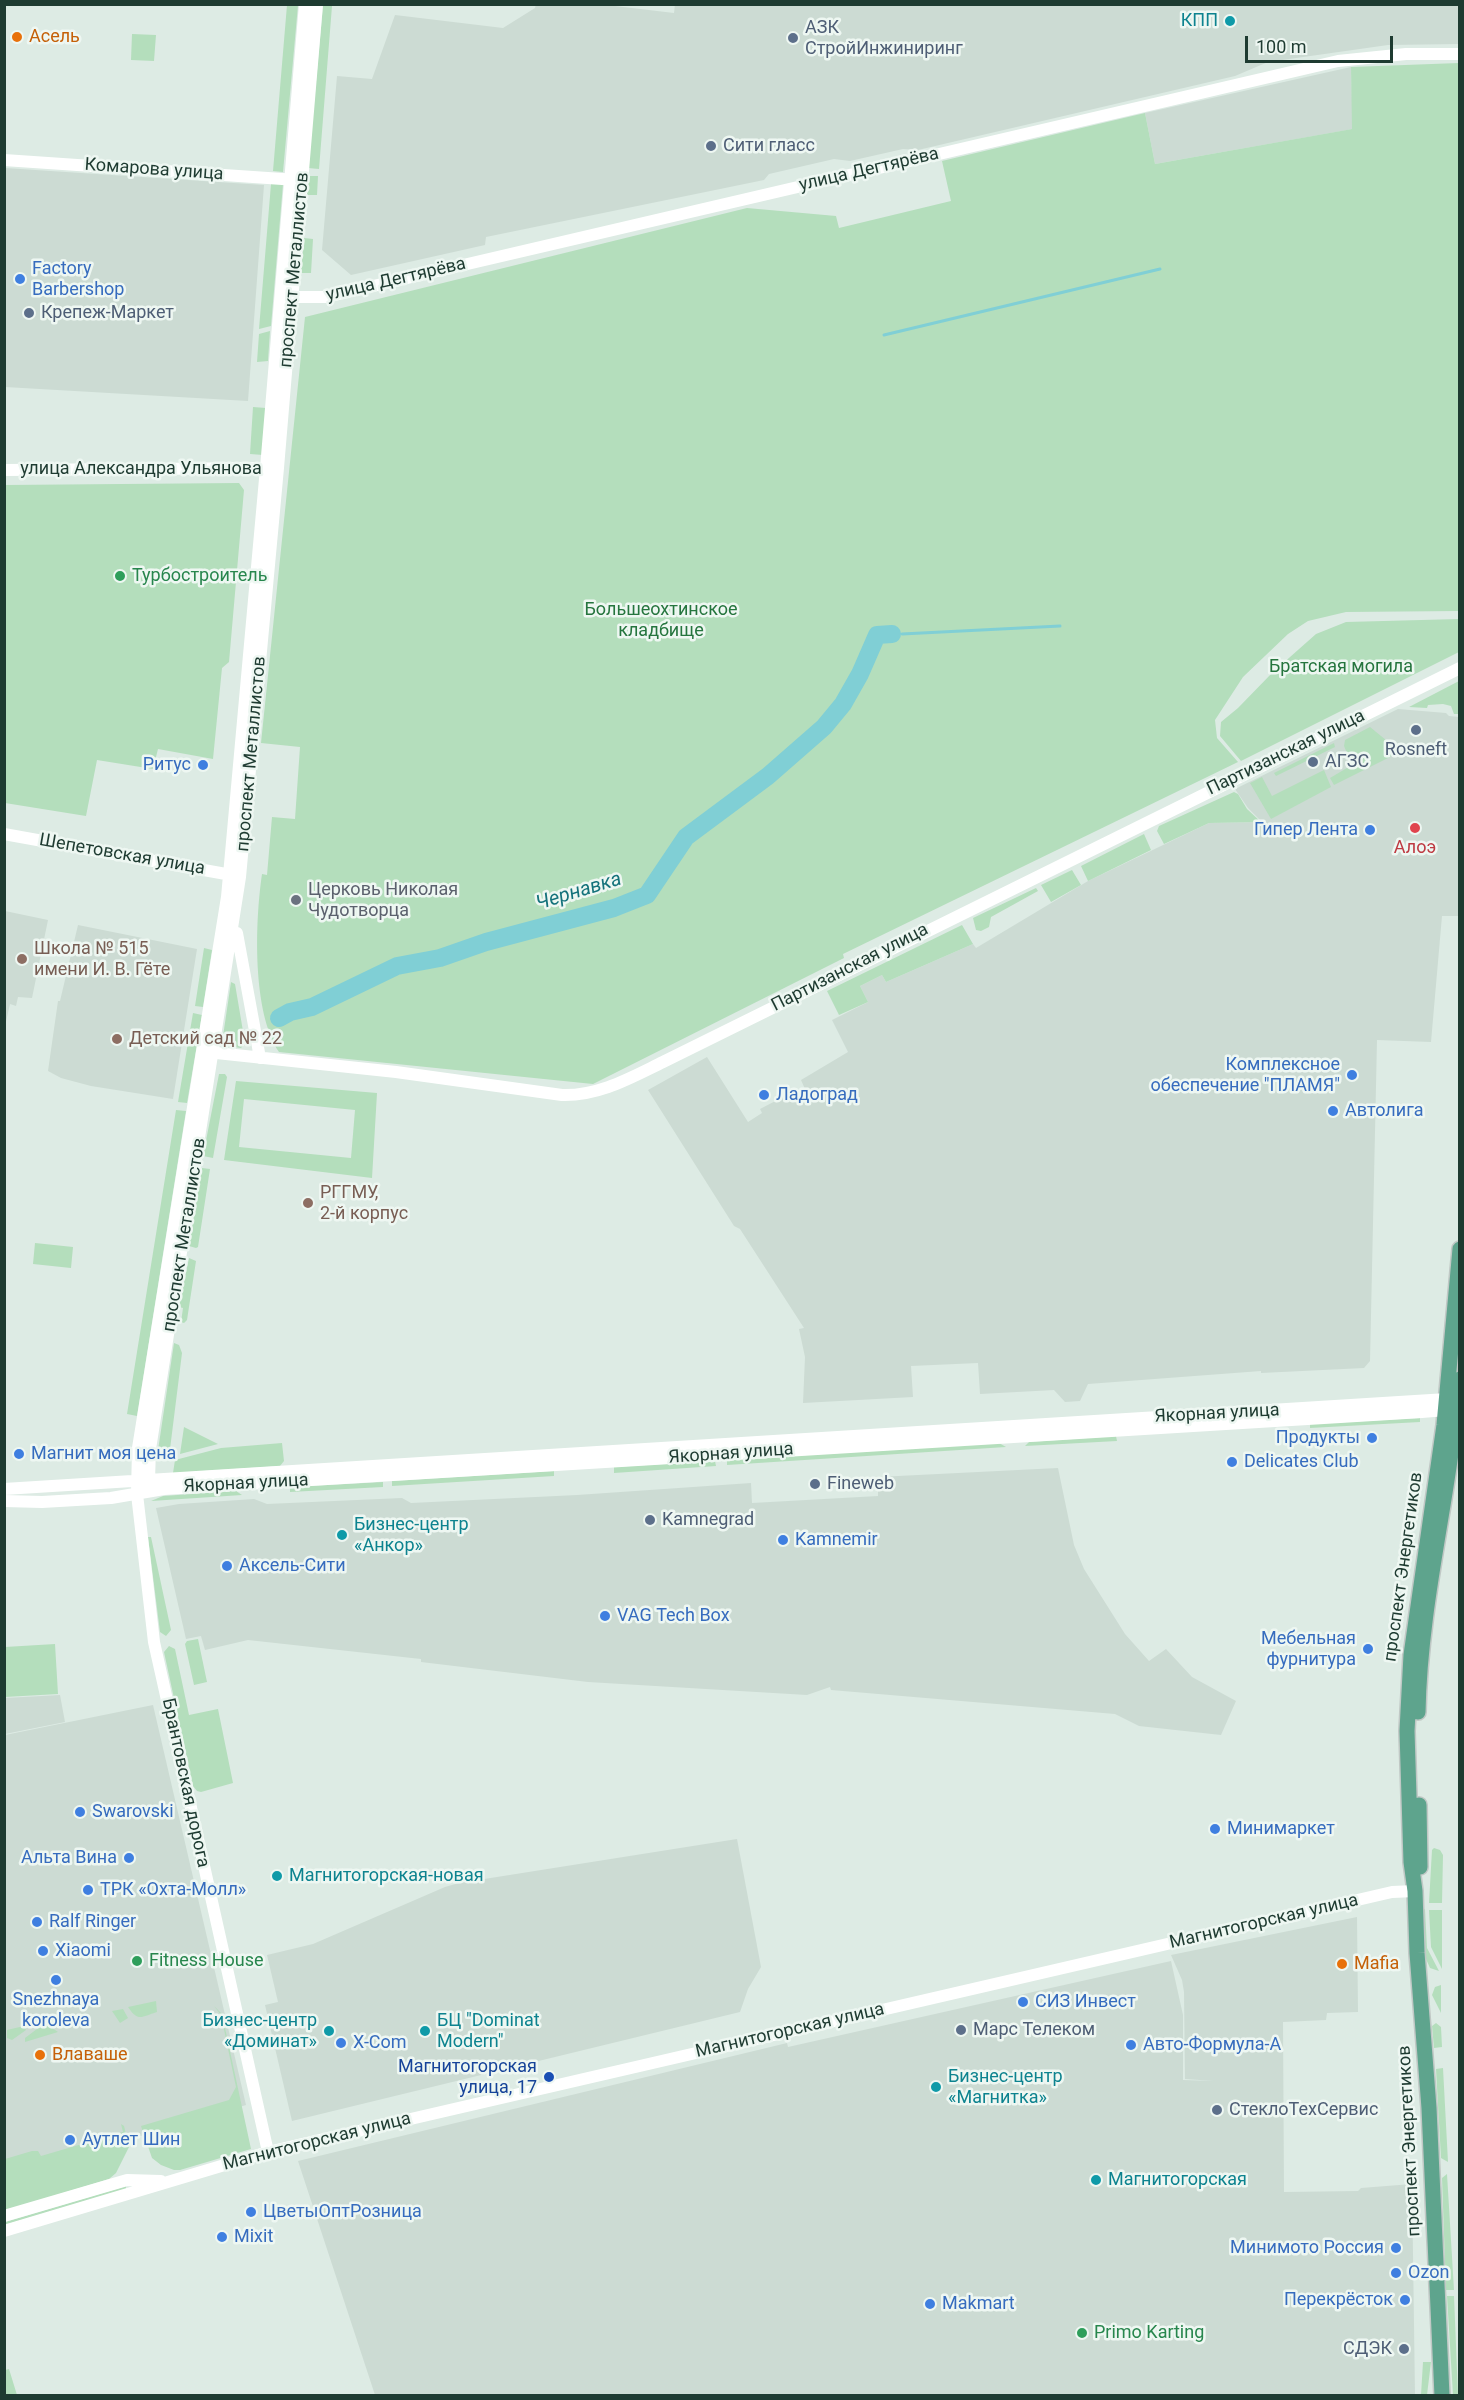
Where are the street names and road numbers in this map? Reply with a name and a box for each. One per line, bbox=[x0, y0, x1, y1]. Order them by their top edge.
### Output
street label: улица Дегтярёва bbox=[797, 143, 941, 197]
street label: Комарова улица bbox=[84, 154, 224, 186]
street label: проспект Металлистов bbox=[276, 171, 314, 369]
street label: улица Дегтярёва bbox=[324, 253, 468, 307]
street label: улица Александра Ульянова bbox=[20, 458, 262, 480]
street label: проспект Металлистов bbox=[233, 655, 271, 853]
street label: Партизанская улица bbox=[1203, 705, 1369, 801]
street label: Шепетовская улица bbox=[37, 830, 207, 880]
street label: Партизанская улица bbox=[768, 919, 932, 1017]
street label: проспект Металлистов bbox=[159, 1137, 211, 1333]
street label: Якорная улица bbox=[1154, 1400, 1280, 1428]
street label: Якорная улица bbox=[668, 1439, 794, 1469]
street label: Якорная улица bbox=[183, 1470, 309, 1498]
street label: проспект Энергетиков bbox=[1380, 1471, 1428, 1663]
street label: Брантовская дорога bbox=[156, 1696, 214, 1870]
street label: Магнитогорская улица bbox=[1168, 1890, 1360, 1954]
street label: Магнитогорская улица bbox=[694, 1999, 886, 2063]
street label: проспект Энергетиков bbox=[1394, 2045, 1426, 2237]
street label: Магнитогорская улица bbox=[221, 2108, 413, 2176]

